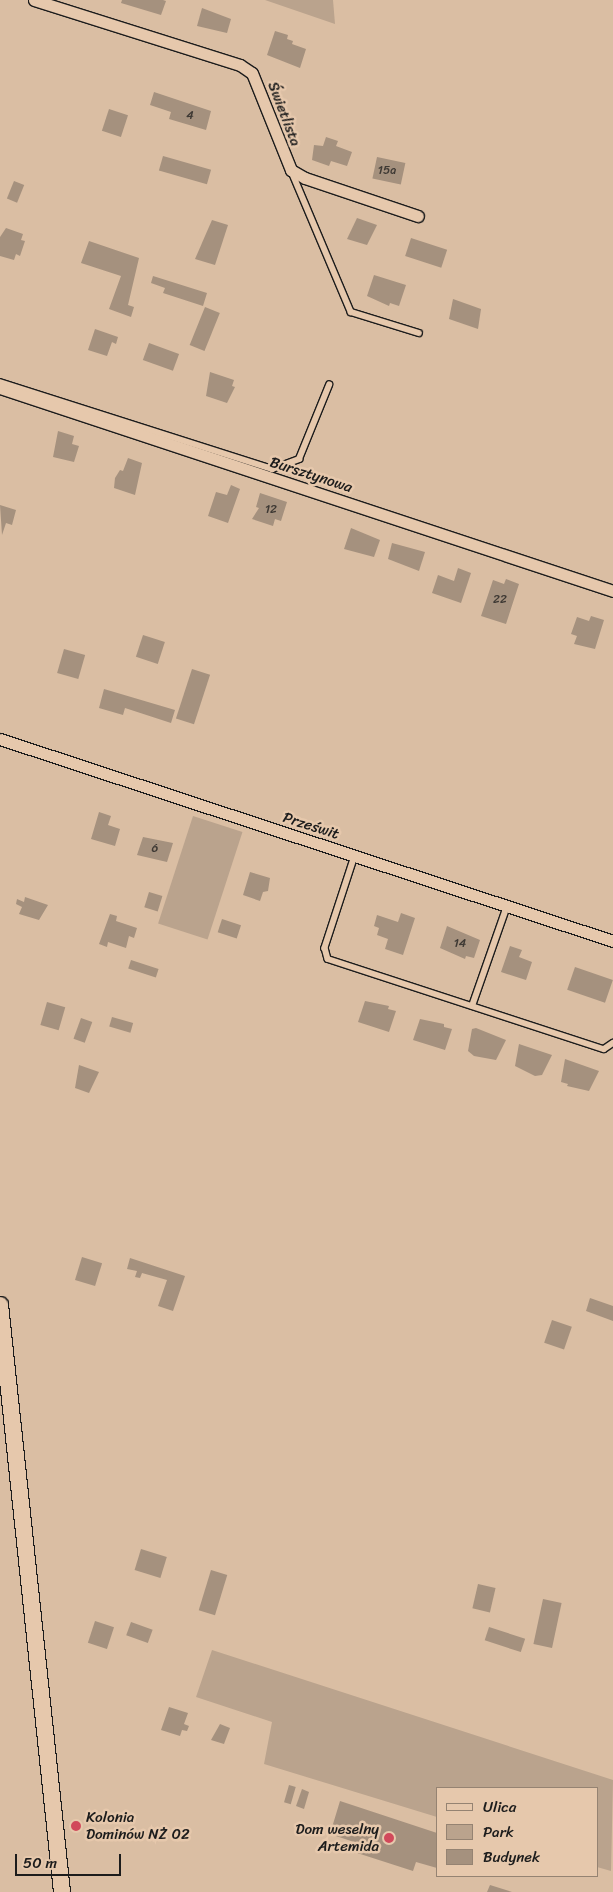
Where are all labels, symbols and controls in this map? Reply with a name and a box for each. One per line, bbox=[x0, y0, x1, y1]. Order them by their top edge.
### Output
street label: Świetlista bbox=[263, 79, 305, 149]
house number: 4 bbox=[186, 109, 194, 123]
house number: 15a bbox=[378, 164, 396, 178]
street label: Bursztynowa bbox=[267, 453, 355, 497]
house number: 12 bbox=[265, 503, 277, 517]
house number: 22 bbox=[493, 593, 507, 607]
street label: Prześwit bbox=[281, 808, 341, 844]
house number: 6 bbox=[152, 842, 158, 856]
house number: 14 bbox=[454, 937, 466, 951]
legend bbox=[436, 1787, 598, 1877]
text: Ulica bbox=[483, 1794, 516, 1820]
place label: Kolonia Dominów NŻ 02 bbox=[86, 1808, 190, 1843]
text: Park bbox=[483, 1819, 514, 1845]
marker: Kolonia Dominów NŻ 02 bbox=[70, 1820, 82, 1832]
place label: Dom weselny Artemida bbox=[294, 1820, 379, 1855]
marker: Dom weselny Artemida bbox=[383, 1832, 395, 1844]
scale bar bbox=[18, 1844, 124, 1876]
text: Budynek bbox=[483, 1844, 540, 1870]
text: 50 m bbox=[23, 1850, 57, 1876]

